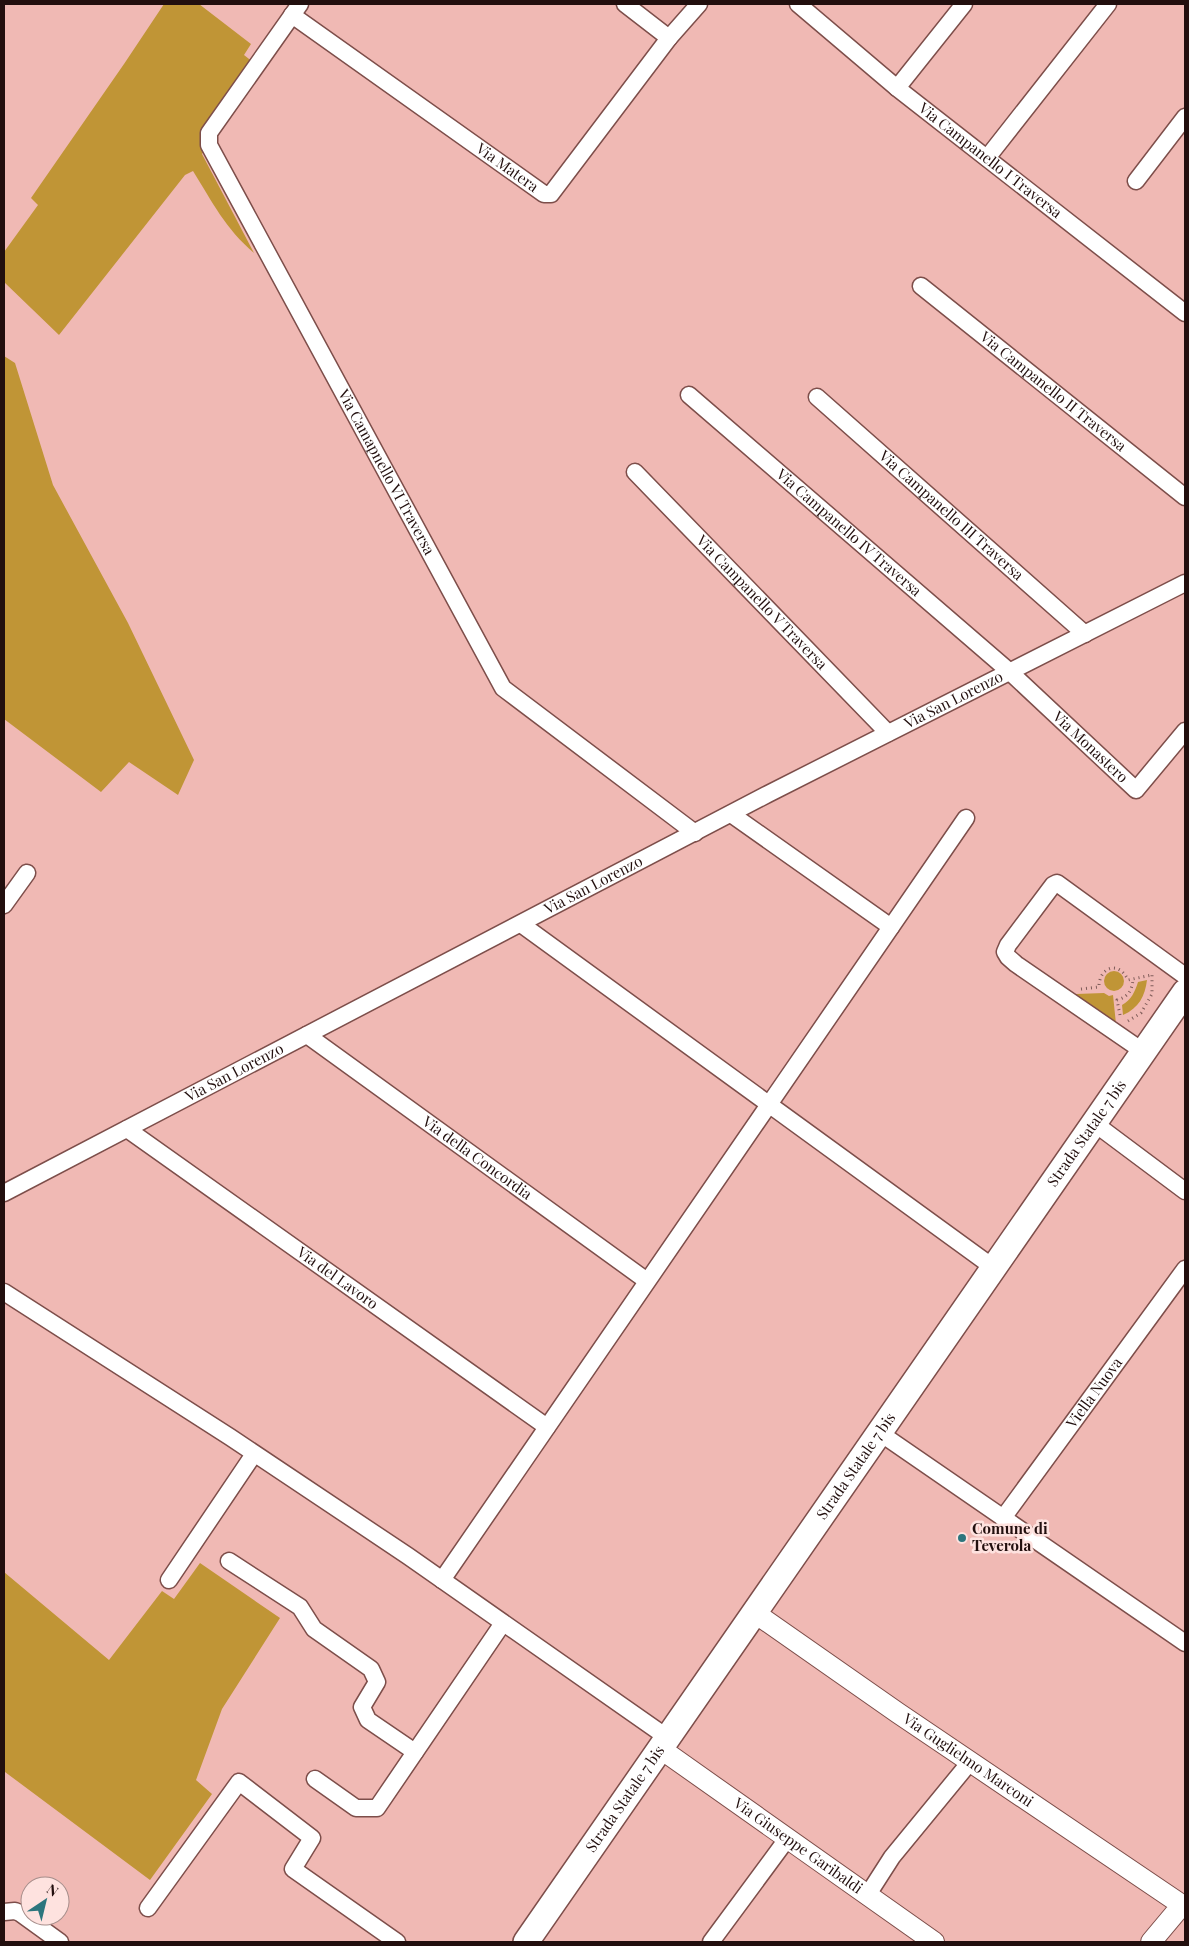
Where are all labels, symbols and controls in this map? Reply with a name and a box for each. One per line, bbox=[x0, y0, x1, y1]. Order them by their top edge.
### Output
street label: Via Campanello I Traversa bbox=[914, 97, 1067, 222]
street label: Via Matera bbox=[472, 137, 543, 196]
street label: Via Campanello II Traversa bbox=[976, 326, 1131, 456]
street label: Via Camapnello VI Traversa bbox=[334, 385, 440, 558]
street label: Via Campanello III Traversa bbox=[874, 445, 1029, 584]
street label: Via Campanello IV Traversa bbox=[772, 463, 926, 601]
street label: Via Campanello V Traversa bbox=[692, 530, 832, 674]
street label: Via San Lorenzo bbox=[900, 666, 1006, 733]
street label: Via Monastero bbox=[1048, 706, 1133, 787]
street label: Via San Lorenzo bbox=[540, 850, 646, 919]
street label: Via San Lorenzo bbox=[181, 1038, 287, 1106]
street label: Strada Statale 7 bis bbox=[1042, 1076, 1130, 1190]
street label: Via della Concordia bbox=[418, 1110, 537, 1204]
street label: Via del Lavoro bbox=[293, 1241, 383, 1313]
street label: Viella Nuova bbox=[1061, 1353, 1126, 1432]
street label: Strada Statale 7 bis bbox=[811, 1408, 899, 1523]
place label: Comune di Teverola bbox=[972, 1518, 1048, 1555]
marker: Comune di Teverola bbox=[956, 1532, 968, 1544]
street label: Via Guglielmo Marconi bbox=[899, 1708, 1038, 1811]
street label: Strada Statale 7 bis bbox=[580, 1741, 668, 1856]
street label: Via Giuseppe Garibaldi bbox=[729, 1792, 868, 1898]
north arrow bbox=[20, 1876, 70, 1926]
text: N bbox=[43, 1879, 62, 1901]

